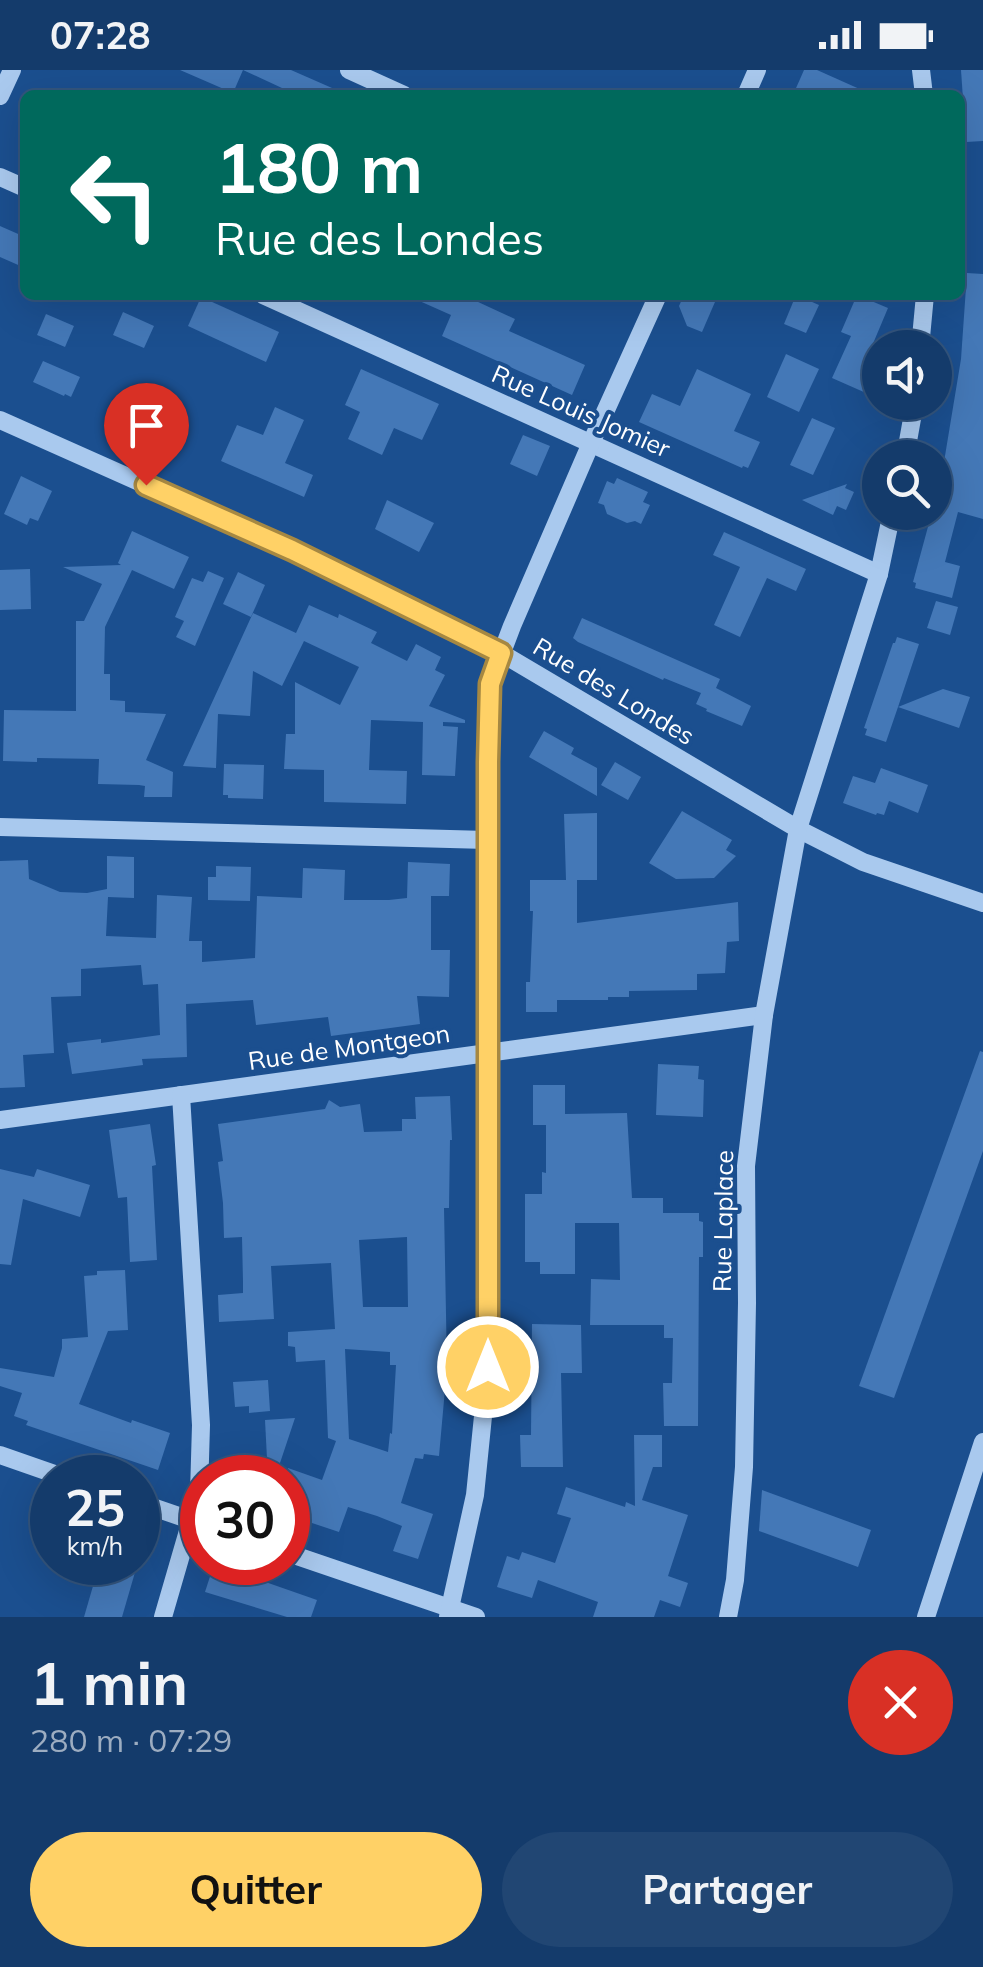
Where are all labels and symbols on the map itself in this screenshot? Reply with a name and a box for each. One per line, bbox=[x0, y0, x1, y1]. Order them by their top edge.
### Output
street label: Rue Louis Jomier bbox=[487, 357, 675, 464]
pin bbox=[104, 383, 189, 486]
street label: Rue des Londes bbox=[528, 630, 701, 751]
street label: Rue de Montgeon bbox=[246, 1017, 452, 1076]
street label: Rue Laplace bbox=[706, 1150, 739, 1292]
position arrow bbox=[436, 1315, 540, 1419]
speed limit sign: 30 bbox=[180, 1455, 310, 1585]

